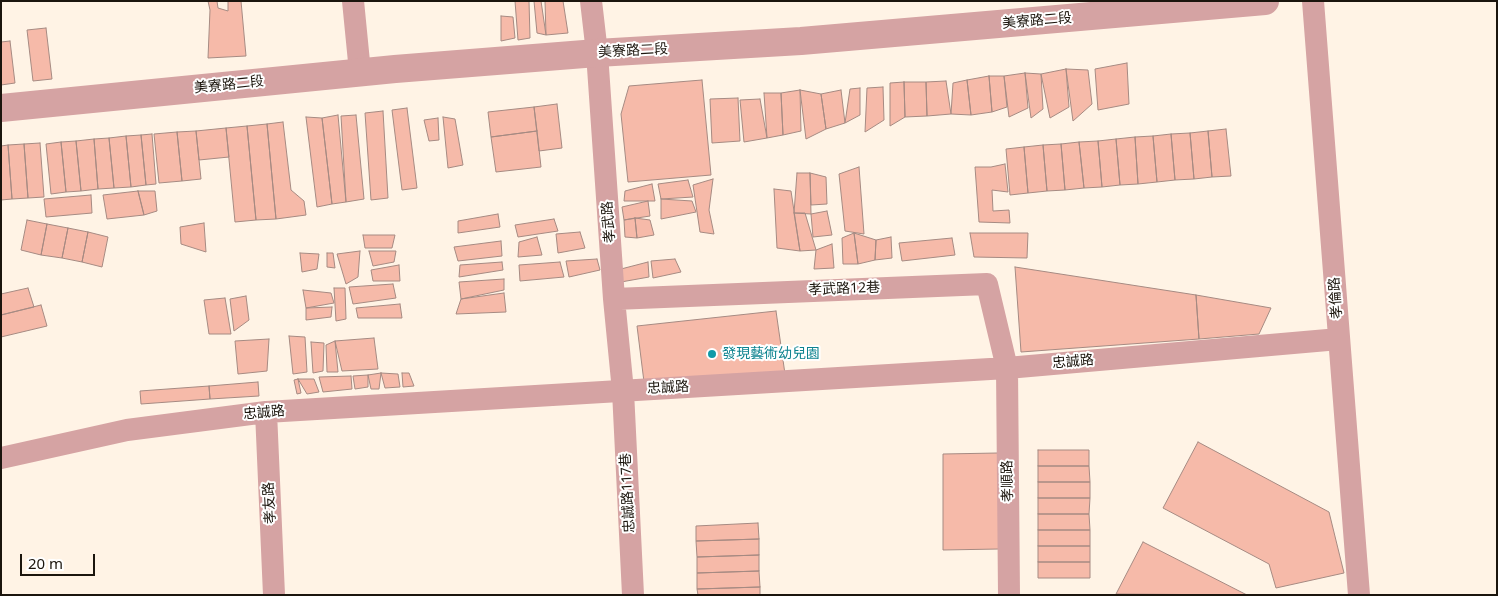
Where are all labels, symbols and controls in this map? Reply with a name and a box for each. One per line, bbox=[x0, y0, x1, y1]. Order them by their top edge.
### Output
street label: 美寮路二段 bbox=[1001, 10, 1073, 32]
street label: 美寮路二段 bbox=[598, 41, 668, 61]
street label: 美寮路二段 bbox=[193, 73, 265, 97]
street label: 孝武路 bbox=[599, 200, 619, 244]
street label: 孝倫路 bbox=[1326, 276, 1346, 320]
street label: 孝武路12巷 bbox=[808, 279, 880, 299]
place label: 發現藝術幼兒園 bbox=[722, 346, 820, 362]
marker: 發現藝術幼兒園 bbox=[706, 348, 718, 360]
street label: 忠誠路 bbox=[1051, 352, 1095, 372]
street label: 忠誠路 bbox=[647, 379, 689, 397]
street label: 忠誠路 bbox=[242, 403, 286, 423]
street label: 忠誠路117巷 bbox=[618, 453, 638, 533]
street label: 孝順路 bbox=[999, 460, 1017, 502]
street label: 孝友路 bbox=[261, 482, 279, 524]
scale bar bbox=[22, 544, 98, 576]
text: 20 m bbox=[28, 553, 63, 573]

